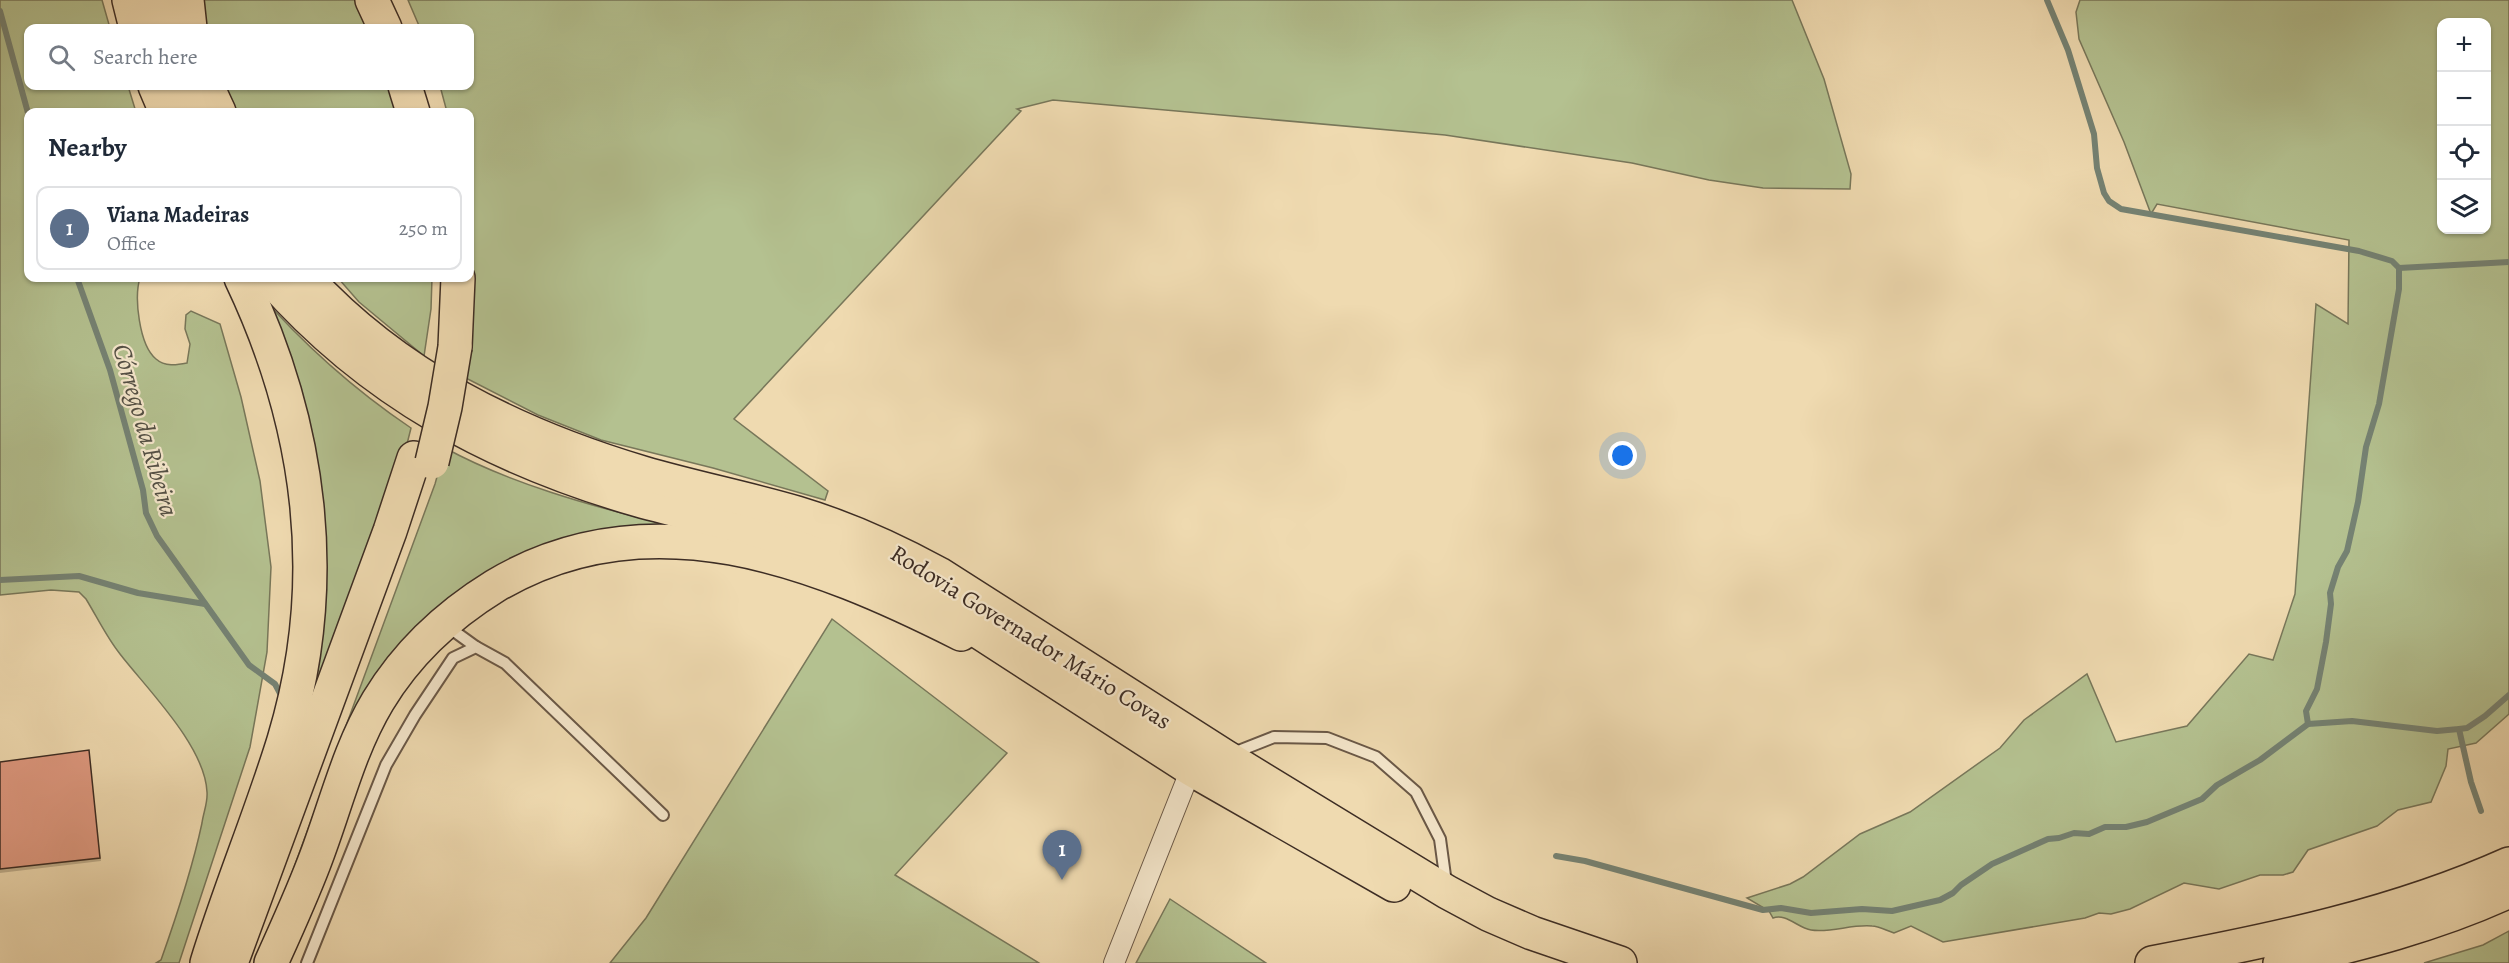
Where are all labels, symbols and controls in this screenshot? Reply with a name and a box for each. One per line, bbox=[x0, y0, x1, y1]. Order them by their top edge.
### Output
map controls bbox=[2437, 18, 2491, 234]
button: + bbox=[2437, 18, 2491, 72]
search box bbox=[24, 24, 474, 90]
icon: search bbox=[45, 41, 78, 74]
text: Search here bbox=[93, 42, 198, 72]
button: − bbox=[2437, 72, 2491, 126]
button: locate bbox=[2437, 126, 2491, 180]
text: Nearby bbox=[48, 130, 127, 165]
button: layers bbox=[2437, 180, 2491, 234]
text: Viana Madeiras bbox=[107, 200, 249, 230]
text: 1 bbox=[66, 215, 73, 242]
text: 250 m bbox=[399, 215, 448, 242]
text: Office bbox=[107, 230, 156, 257]
water label: Córrego da Ribeira bbox=[104, 340, 187, 520]
your location bbox=[1608, 441, 1637, 470]
street label: Rodovia Governador Mário Covas bbox=[885, 537, 1177, 737]
pin: 1 bbox=[1042, 830, 1082, 880]

